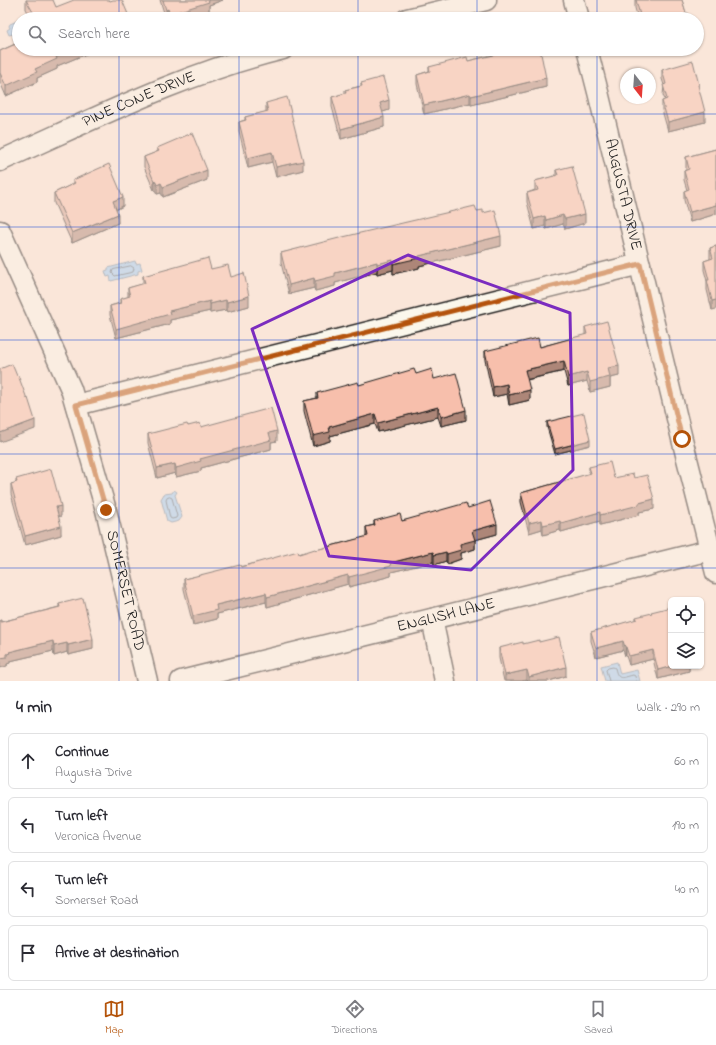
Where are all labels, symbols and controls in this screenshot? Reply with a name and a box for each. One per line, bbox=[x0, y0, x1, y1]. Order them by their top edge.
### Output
search box bbox=[12, 12, 704, 56]
icon: search bbox=[26, 23, 48, 45]
text: Search here bbox=[58, 23, 130, 45]
street label: PINE CONE DRIVE bbox=[79, 65, 199, 134]
north arrow bbox=[620, 68, 656, 104]
street label: AUGUSTA DRIVE bbox=[598, 136, 648, 253]
route start bbox=[673, 430, 691, 448]
route end bbox=[97, 501, 115, 519]
street label: SOMERSET ROAD bbox=[99, 528, 151, 653]
street label: ENGLISH LANE bbox=[395, 592, 497, 639]
map controls bbox=[668, 597, 704, 669]
button: locate bbox=[668, 597, 704, 633]
button: layers bbox=[668, 633, 704, 669]
text: 4 min bbox=[16, 695, 52, 720]
text: Walk · 290 m bbox=[636, 698, 700, 717]
text: Continue bbox=[55, 741, 109, 763]
icon: ahead bbox=[17, 750, 39, 772]
text: 60 m bbox=[674, 752, 699, 771]
text: Augusta Drive bbox=[55, 763, 132, 782]
text: Turn left bbox=[55, 805, 108, 827]
icon: left bbox=[17, 814, 39, 836]
text: 190 m bbox=[672, 816, 699, 835]
text: Veronica Avenue bbox=[55, 827, 141, 846]
text: Turn left bbox=[55, 869, 108, 891]
icon: left bbox=[17, 878, 39, 900]
text: 40 m bbox=[675, 880, 699, 899]
text: Somerset Road bbox=[55, 891, 138, 910]
icon: arrive bbox=[17, 942, 39, 964]
text: Arrive at destination bbox=[55, 942, 179, 964]
tab: Map bbox=[103, 998, 125, 1038]
tab: Directions bbox=[332, 998, 378, 1038]
tab: Saved bbox=[584, 998, 613, 1038]

